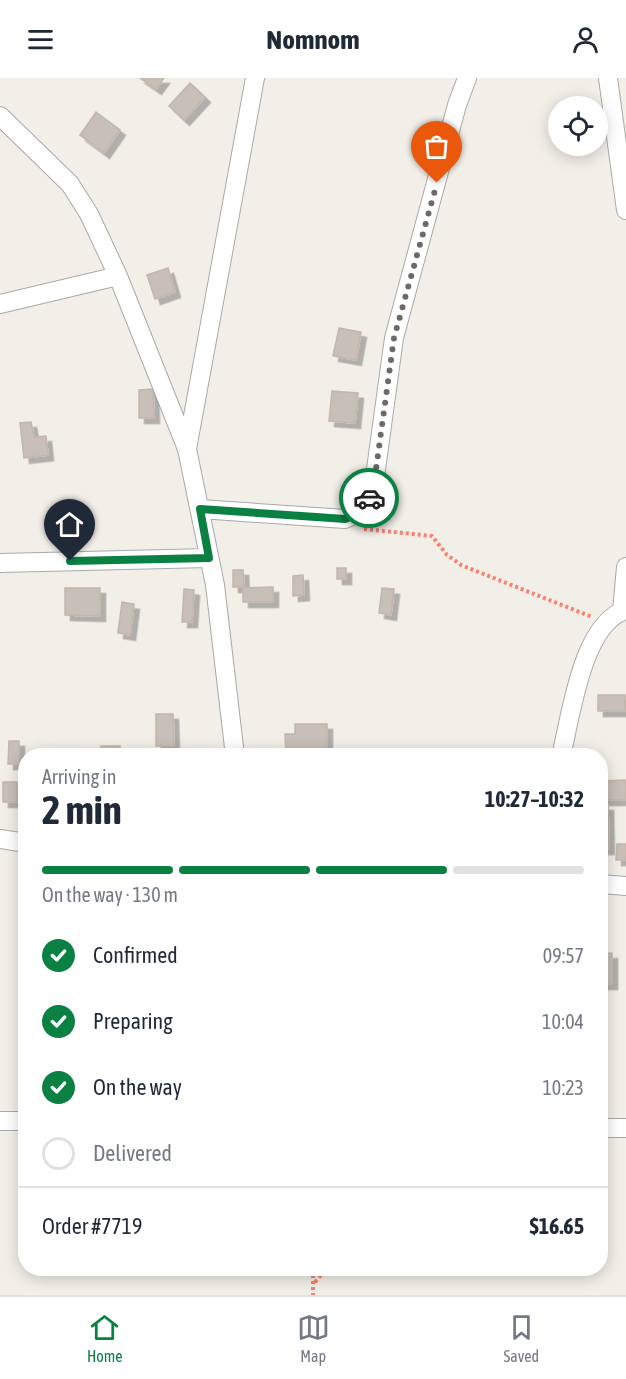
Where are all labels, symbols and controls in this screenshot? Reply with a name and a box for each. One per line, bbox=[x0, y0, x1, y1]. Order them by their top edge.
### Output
icon: menu bbox=[24, 23, 57, 56]
icon: person bbox=[569, 23, 602, 56]
text: Nomnom bbox=[266, 24, 360, 55]
map controls bbox=[548, 96, 608, 156]
button: locate bbox=[548, 96, 608, 156]
pin bbox=[411, 121, 462, 183]
icon: bag bbox=[420, 130, 453, 163]
courier bbox=[339, 468, 399, 528]
icon: car bbox=[353, 482, 386, 515]
pin bbox=[44, 499, 95, 561]
icon: home bbox=[53, 508, 86, 541]
text: Arriving in bbox=[42, 765, 116, 788]
text: 10:27–10:32 bbox=[485, 786, 584, 812]
text: 2 min bbox=[42, 788, 122, 832]
text: On the way · 130 m bbox=[42, 883, 178, 906]
icon: check bbox=[42, 939, 75, 972]
text: Confirmed bbox=[93, 942, 178, 968]
text: 09:57 bbox=[543, 944, 584, 967]
icon: check bbox=[42, 1005, 75, 1038]
text: Preparing bbox=[93, 1008, 173, 1034]
text: 10:04 bbox=[542, 1010, 584, 1033]
icon: check bbox=[42, 1071, 75, 1104]
text: On the way bbox=[93, 1074, 182, 1100]
text: 10:23 bbox=[542, 1076, 584, 1099]
text: Delivered bbox=[93, 1140, 172, 1166]
text: Order #7719 bbox=[42, 1213, 142, 1239]
text: $16.65 bbox=[529, 1213, 584, 1239]
tab: Home bbox=[87, 1311, 123, 1365]
tab: Map bbox=[297, 1311, 330, 1365]
tab: Saved bbox=[504, 1311, 539, 1365]

